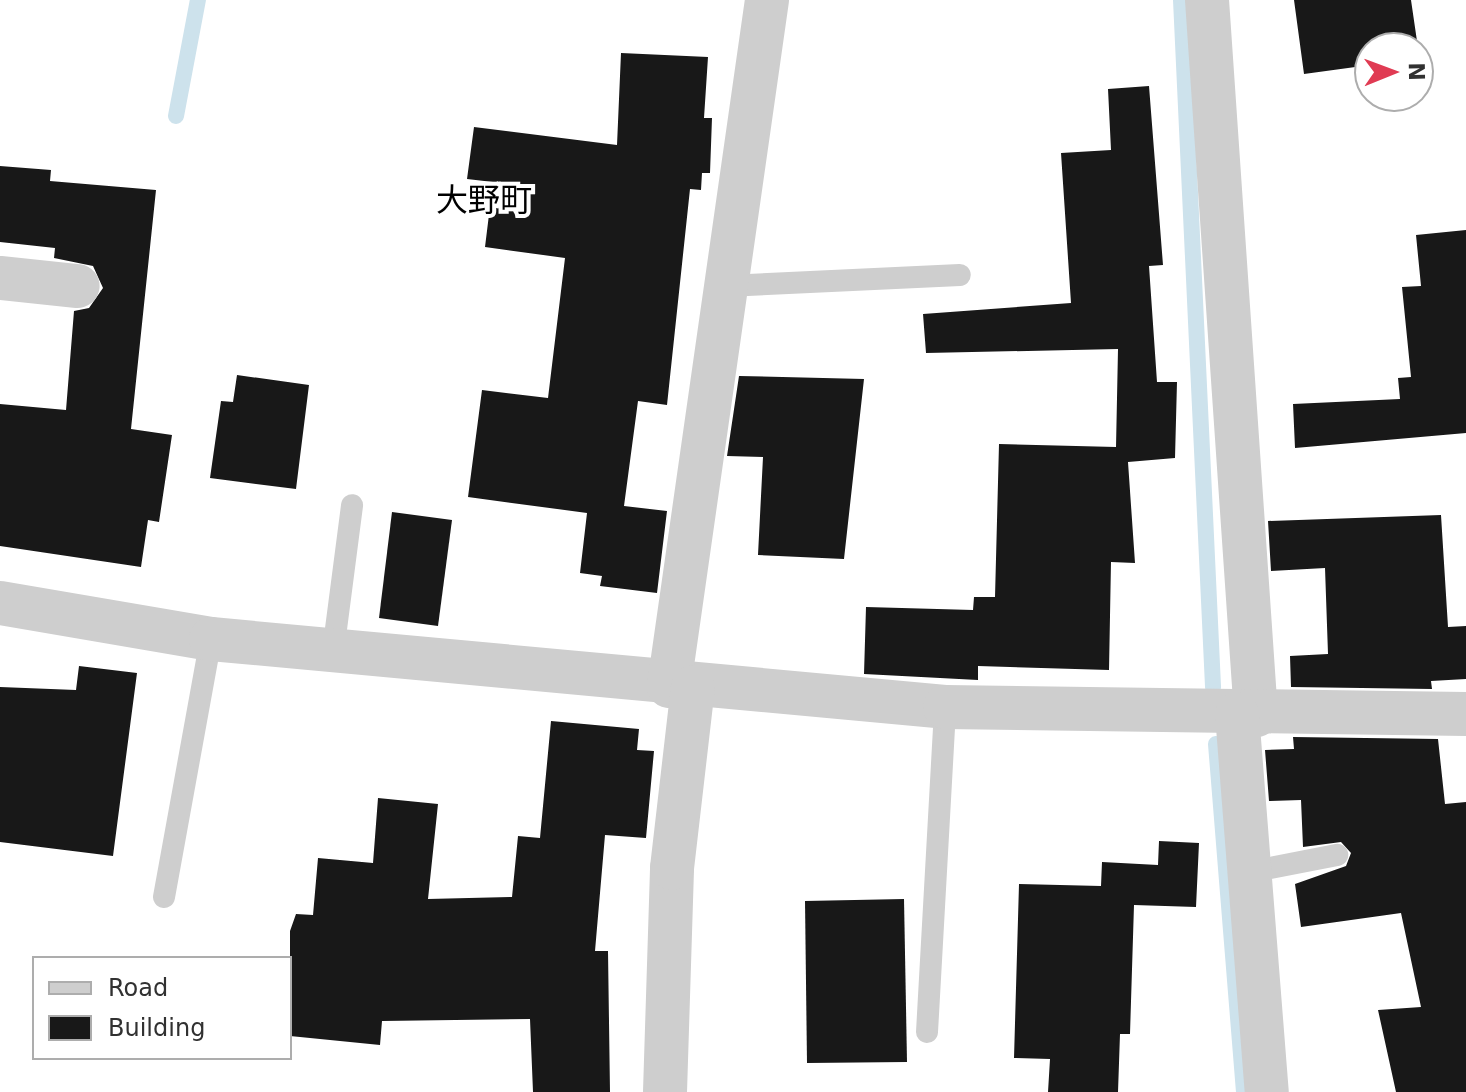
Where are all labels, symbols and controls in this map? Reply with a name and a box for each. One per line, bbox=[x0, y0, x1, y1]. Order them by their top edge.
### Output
north arrow bbox=[1354, 32, 1434, 112]
text: N bbox=[1404, 62, 1429, 81]
district label: 大野町 bbox=[436, 181, 532, 219]
legend bbox=[32, 956, 292, 1060]
text: Road bbox=[108, 974, 168, 1002]
text: Building bbox=[108, 1014, 205, 1042]

